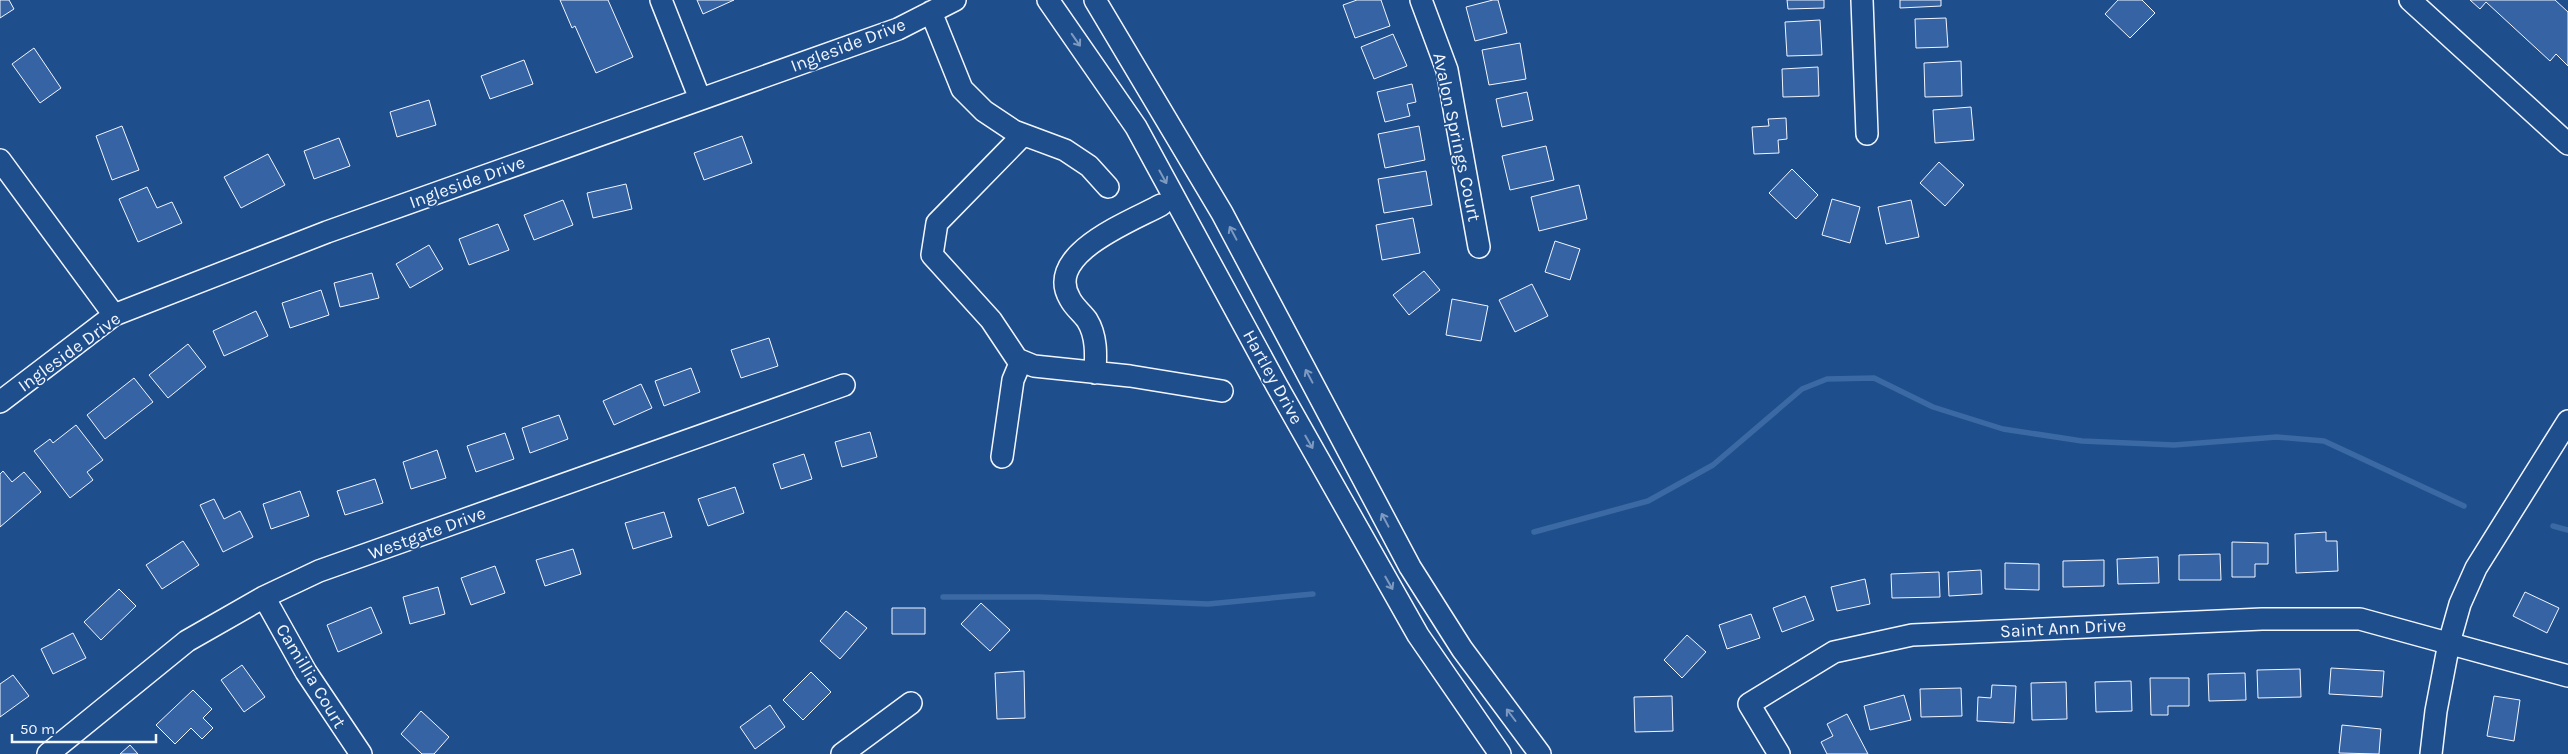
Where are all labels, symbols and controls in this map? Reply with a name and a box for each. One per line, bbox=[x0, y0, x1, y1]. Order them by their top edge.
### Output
street label: Ingleside Drive bbox=[787, 13, 909, 77]
one-way arrow bbox=[1071, 33, 1081, 47]
street label: Avalon Springs Court bbox=[1428, 51, 1486, 224]
street label: Ingleside Drive bbox=[406, 151, 528, 213]
one-way arrow bbox=[1159, 169, 1168, 184]
one-way arrow bbox=[1227, 226, 1237, 241]
street label: Ingleside Drive bbox=[13, 307, 125, 397]
street label: Hartley Drive bbox=[1238, 326, 1308, 428]
one-way arrow bbox=[1304, 369, 1314, 384]
one-way arrow bbox=[1305, 434, 1314, 449]
street label: Westgate Drive bbox=[365, 502, 489, 564]
one-way arrow bbox=[1380, 513, 1389, 528]
one-way arrow bbox=[1385, 576, 1395, 590]
street label: Saint Ann Drive bbox=[1999, 614, 2127, 642]
street label: Camillia Court bbox=[271, 620, 351, 732]
one-way arrow bbox=[1506, 708, 1516, 722]
scale bar bbox=[12, 712, 156, 744]
text: 50 m bbox=[20, 720, 55, 738]

